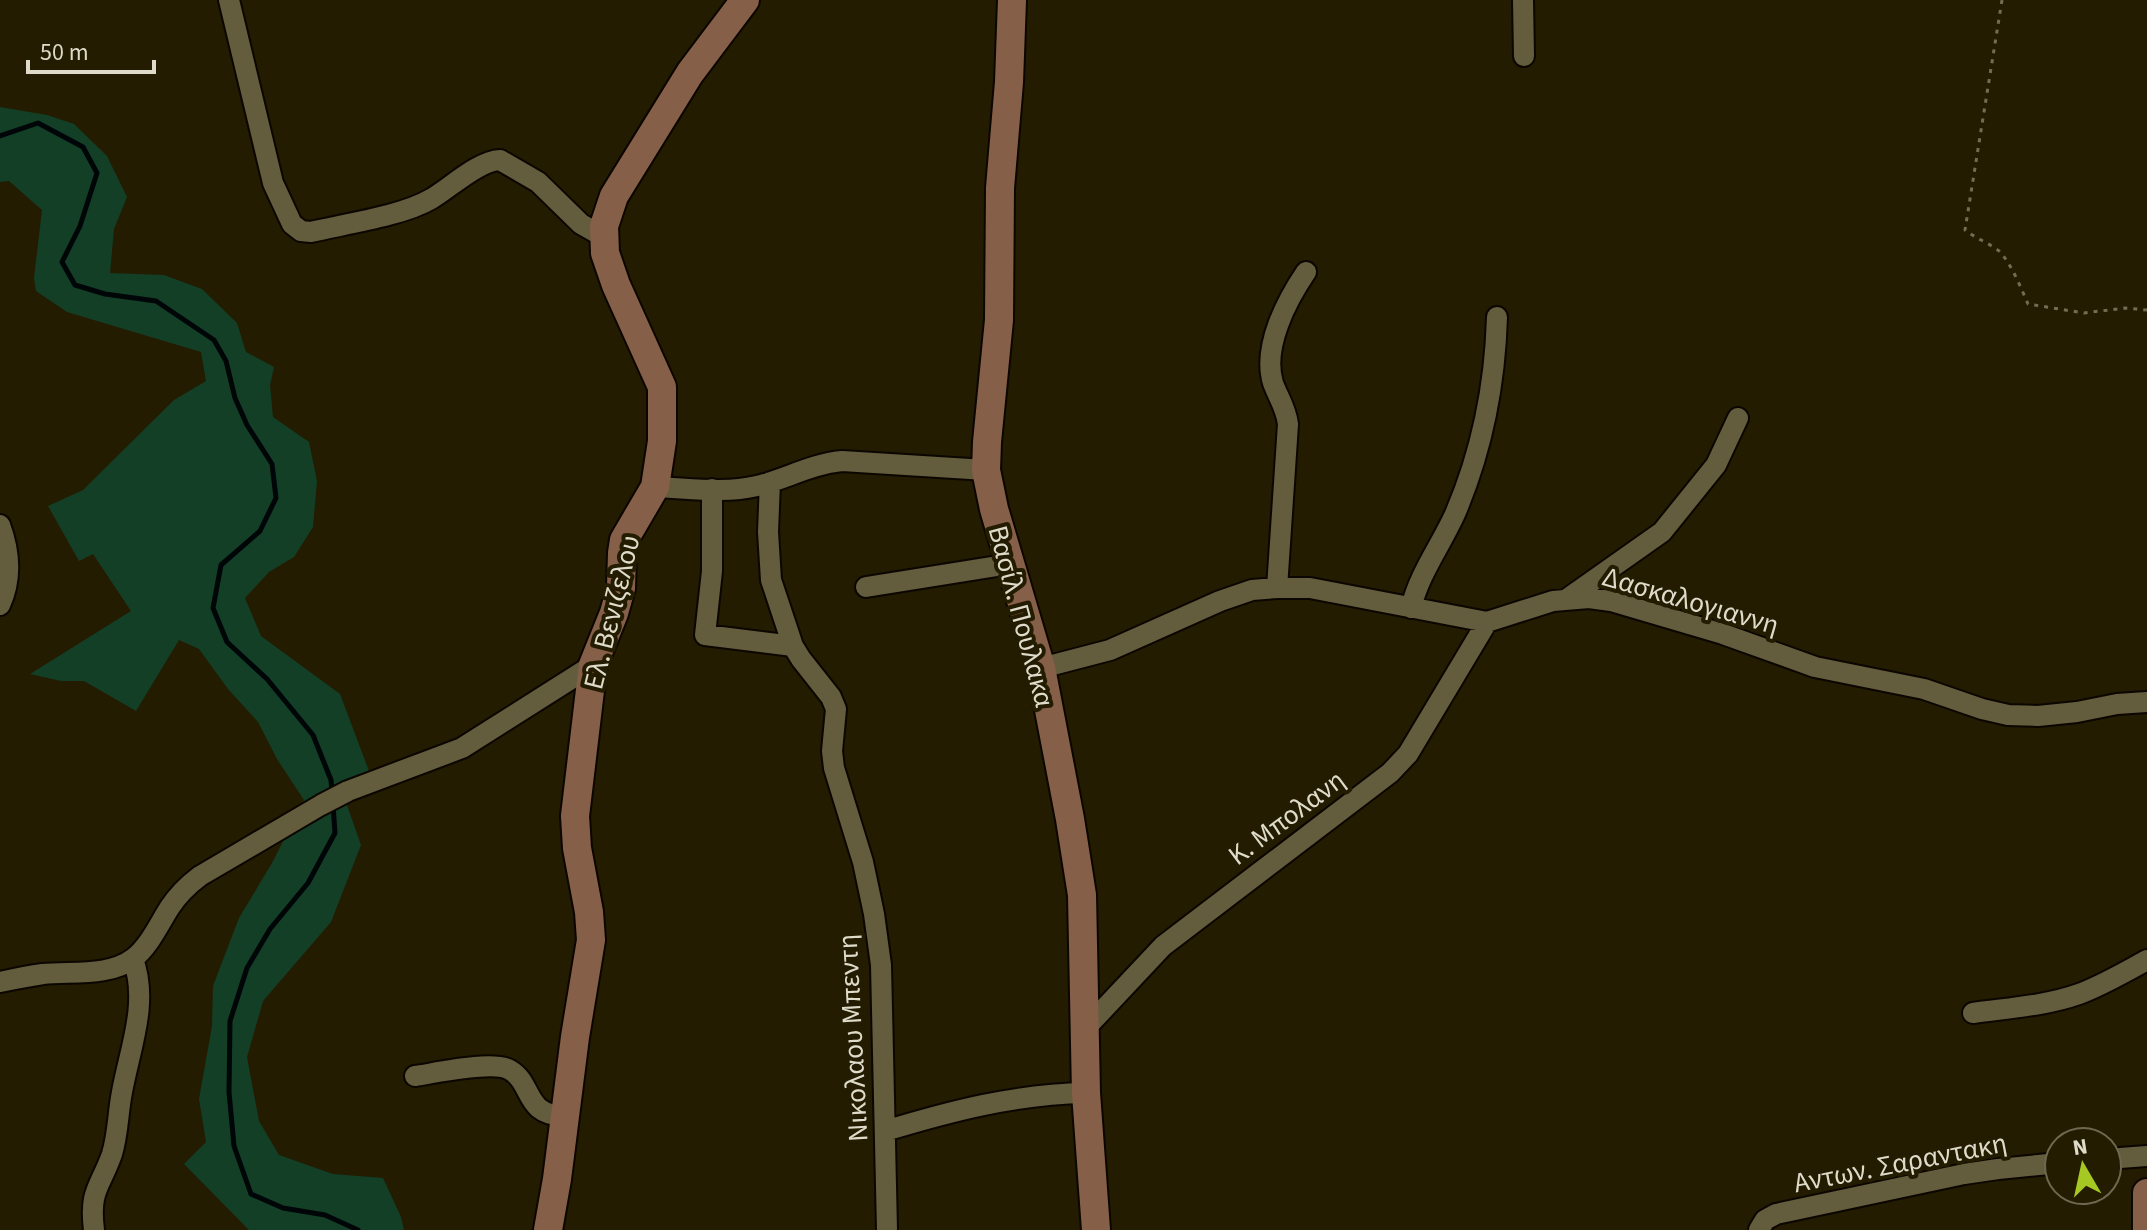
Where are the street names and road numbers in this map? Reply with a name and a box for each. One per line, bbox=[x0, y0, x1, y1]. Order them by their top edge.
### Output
street label: Βασίλ. Πουλακα bbox=[978, 521, 1065, 712]
street label: Ελ. Βενιζελου bbox=[573, 531, 650, 694]
street label: Δασκαλογιαννη bbox=[1598, 557, 1784, 645]
street label: Κ. Μπολανη bbox=[1220, 760, 1354, 875]
street label: Νικολαου Μπεντη bbox=[828, 933, 878, 1143]
street label: Αντων. Σαραντακη bbox=[1790, 1123, 2010, 1203]

